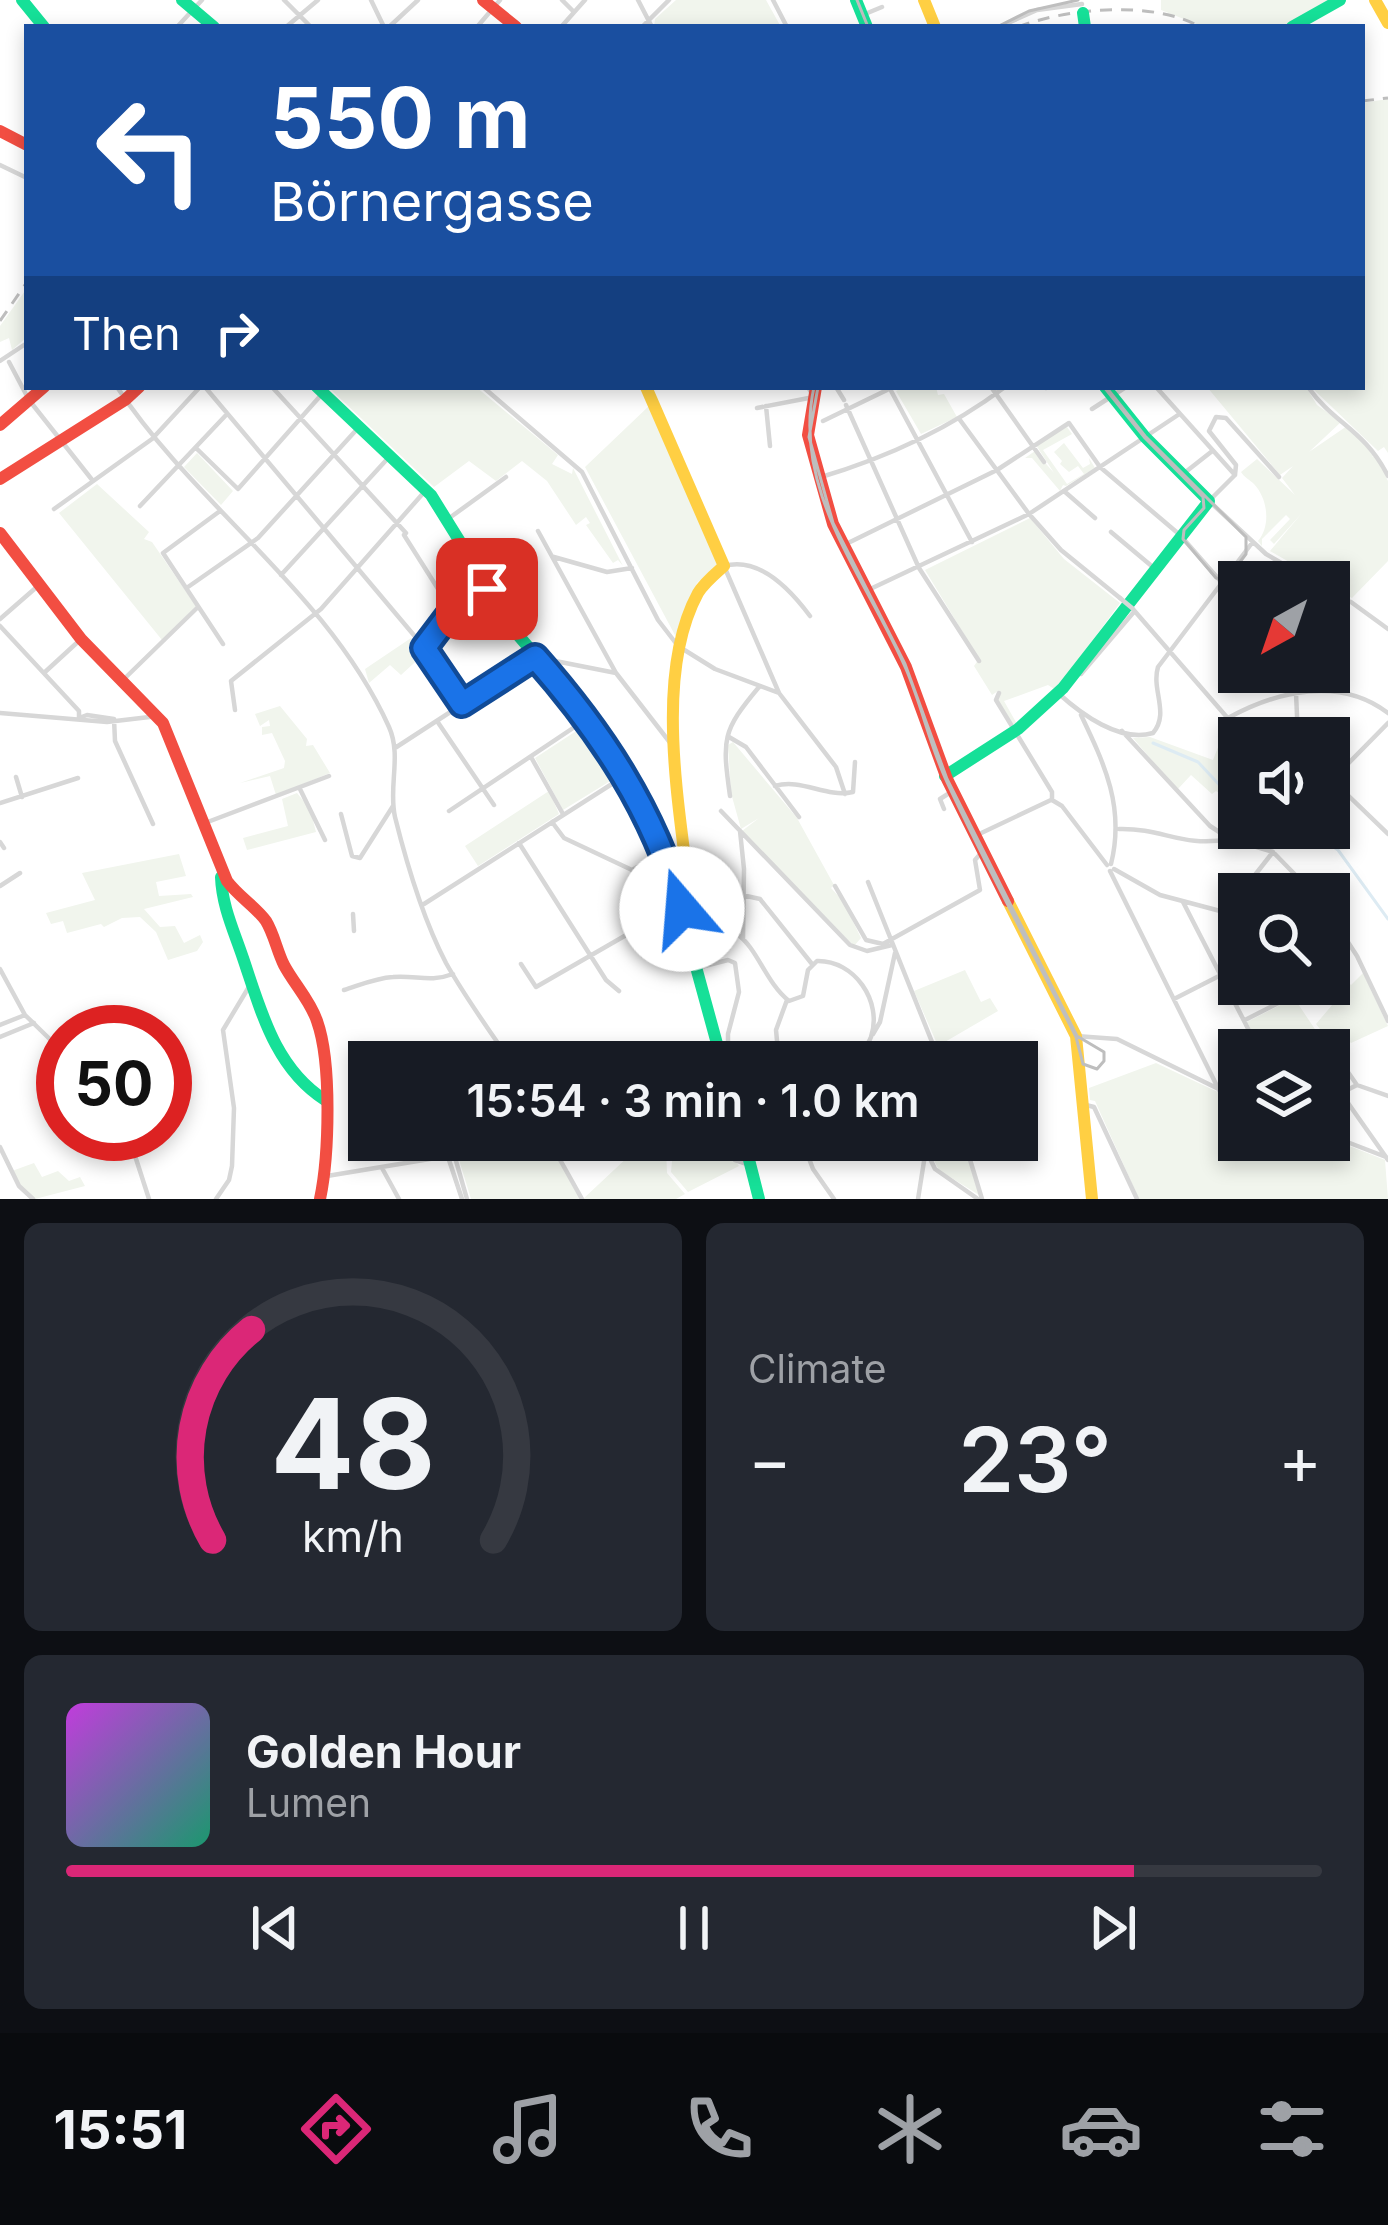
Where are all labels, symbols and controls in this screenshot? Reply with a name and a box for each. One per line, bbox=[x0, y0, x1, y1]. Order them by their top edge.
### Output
text: 550 m bbox=[270, 67, 531, 168]
icon: left bbox=[72, 72, 228, 228]
text: Börnergasse bbox=[270, 169, 594, 234]
icon: right bbox=[204, 300, 270, 366]
text: Then bbox=[72, 306, 180, 361]
pin bbox=[436, 538, 538, 640]
icon: arrive bbox=[454, 556, 520, 622]
north arrow bbox=[1218, 561, 1350, 693]
map controls bbox=[1218, 561, 1350, 1161]
button: sound bbox=[1218, 717, 1350, 849]
position arrow bbox=[619, 846, 745, 972]
button: search bbox=[1218, 873, 1350, 1005]
speed limit sign: 50 bbox=[36, 1005, 192, 1161]
button: layers bbox=[1218, 1029, 1350, 1161]
text: 15:54 · 3 min · 1.0 km bbox=[466, 1073, 920, 1128]
text: Climate bbox=[748, 1345, 887, 1392]
text: 48 bbox=[270, 1368, 436, 1519]
text: 23° bbox=[958, 1405, 1112, 1514]
text: − bbox=[748, 1420, 792, 1500]
text: + bbox=[1278, 1420, 1322, 1500]
text: km/h bbox=[302, 1510, 404, 1562]
text: Golden Hour bbox=[246, 1724, 521, 1779]
text: Lumen bbox=[246, 1779, 371, 1826]
icon: previous bbox=[242, 1895, 308, 1961]
icon: pause bbox=[661, 1895, 727, 1961]
icon: next bbox=[1080, 1895, 1146, 1961]
icon: directions bbox=[294, 2087, 378, 2171]
icon: music bbox=[486, 2087, 570, 2171]
icon: phone bbox=[677, 2087, 761, 2171]
icon: climate bbox=[868, 2087, 952, 2171]
icon: car bbox=[1059, 2087, 1143, 2171]
icon: filters bbox=[1250, 2087, 1334, 2171]
text: 15:51 bbox=[54, 2097, 187, 2162]

